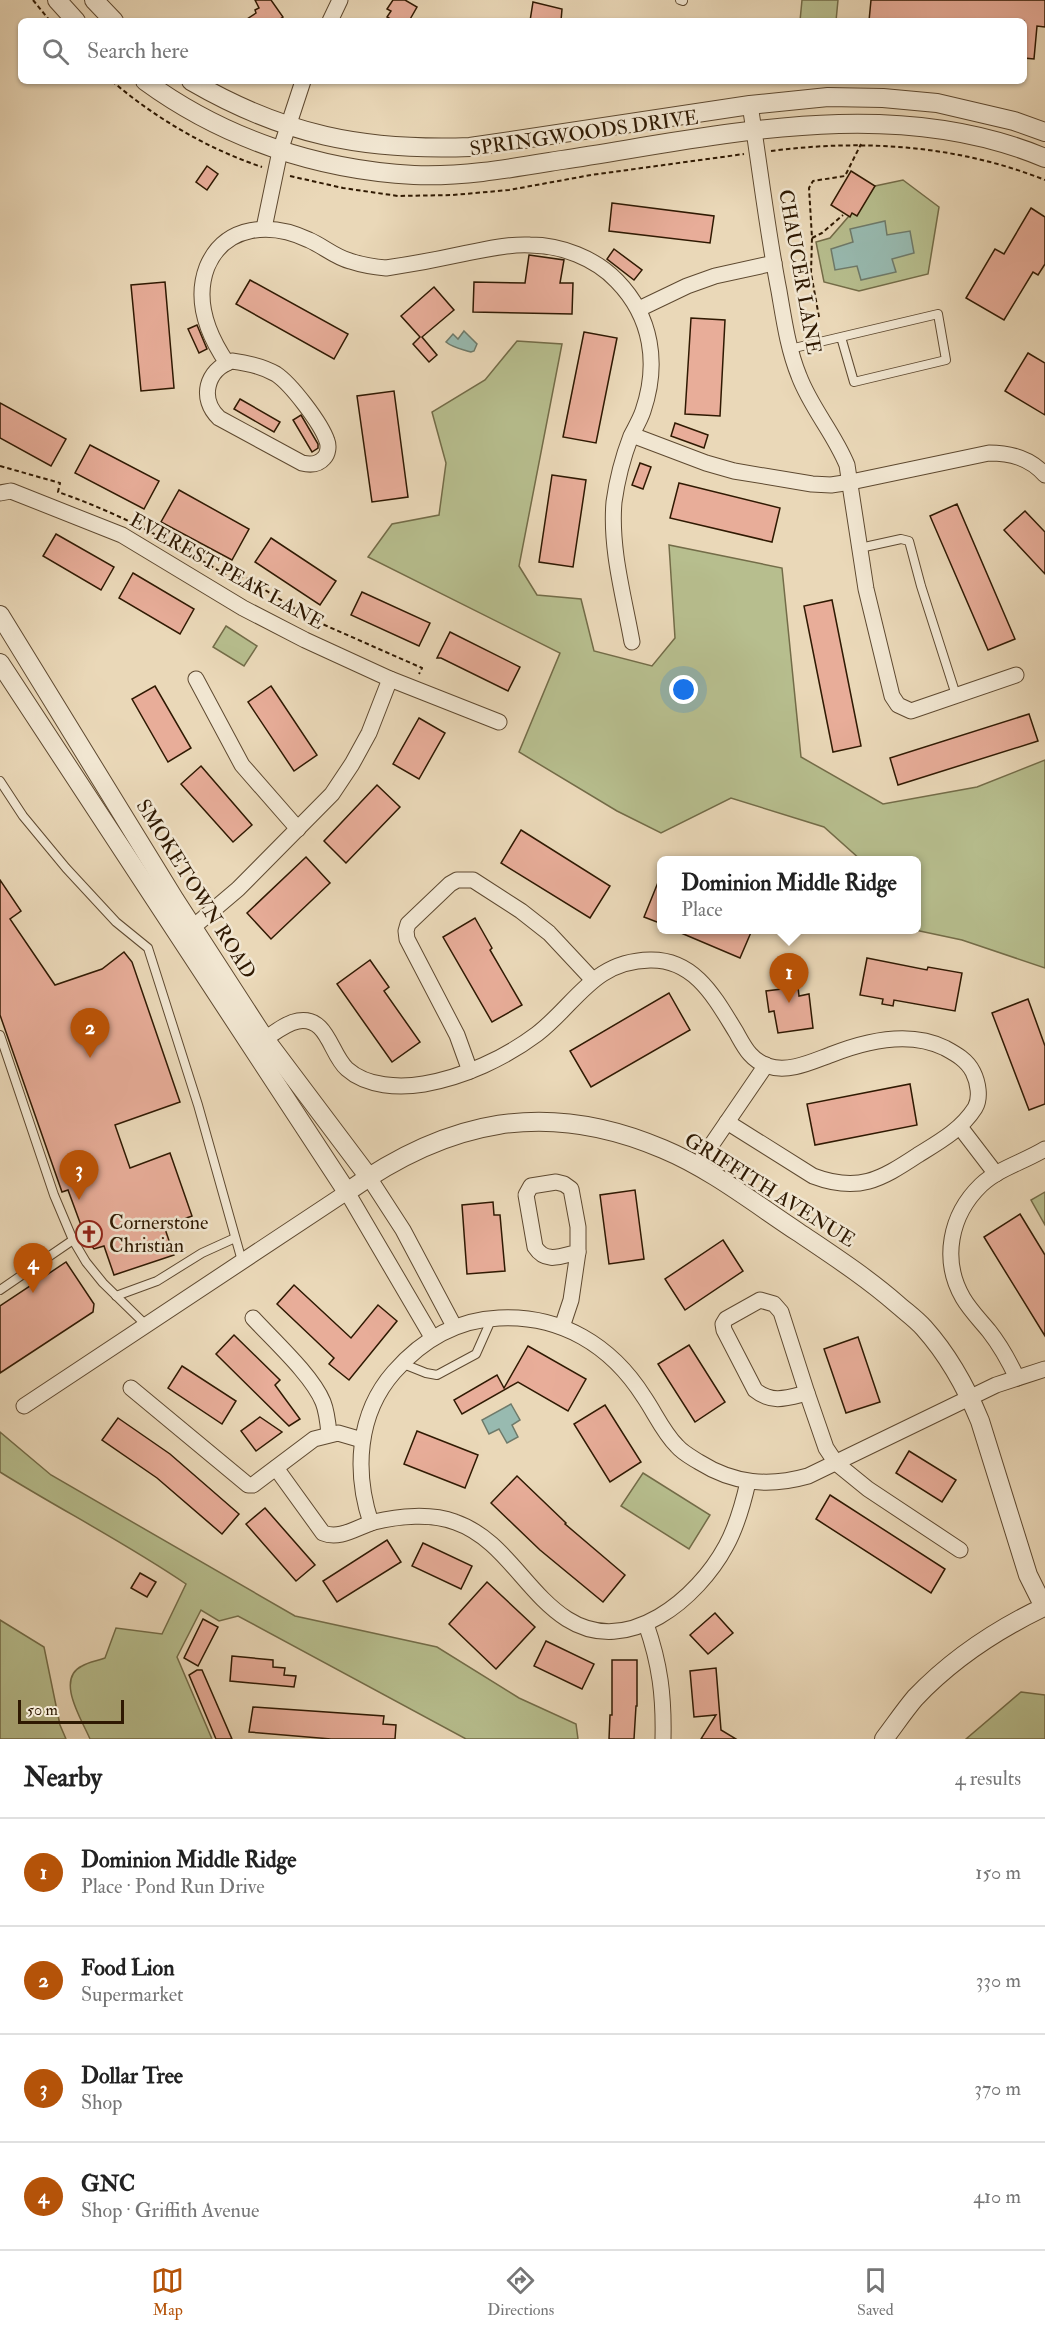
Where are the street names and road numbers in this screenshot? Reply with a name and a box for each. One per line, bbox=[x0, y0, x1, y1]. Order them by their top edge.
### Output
street label: SPRINGWOODS DRIVE bbox=[468, 105, 700, 161]
street label: CHAUCER LANE bbox=[773, 187, 827, 357]
street label: EVEREST PEAK LANE bbox=[125, 507, 329, 635]
street label: SMOKETOWN ROAD bbox=[131, 795, 261, 983]
street label: GRIFFITH AVENUE bbox=[680, 1127, 860, 1253]

